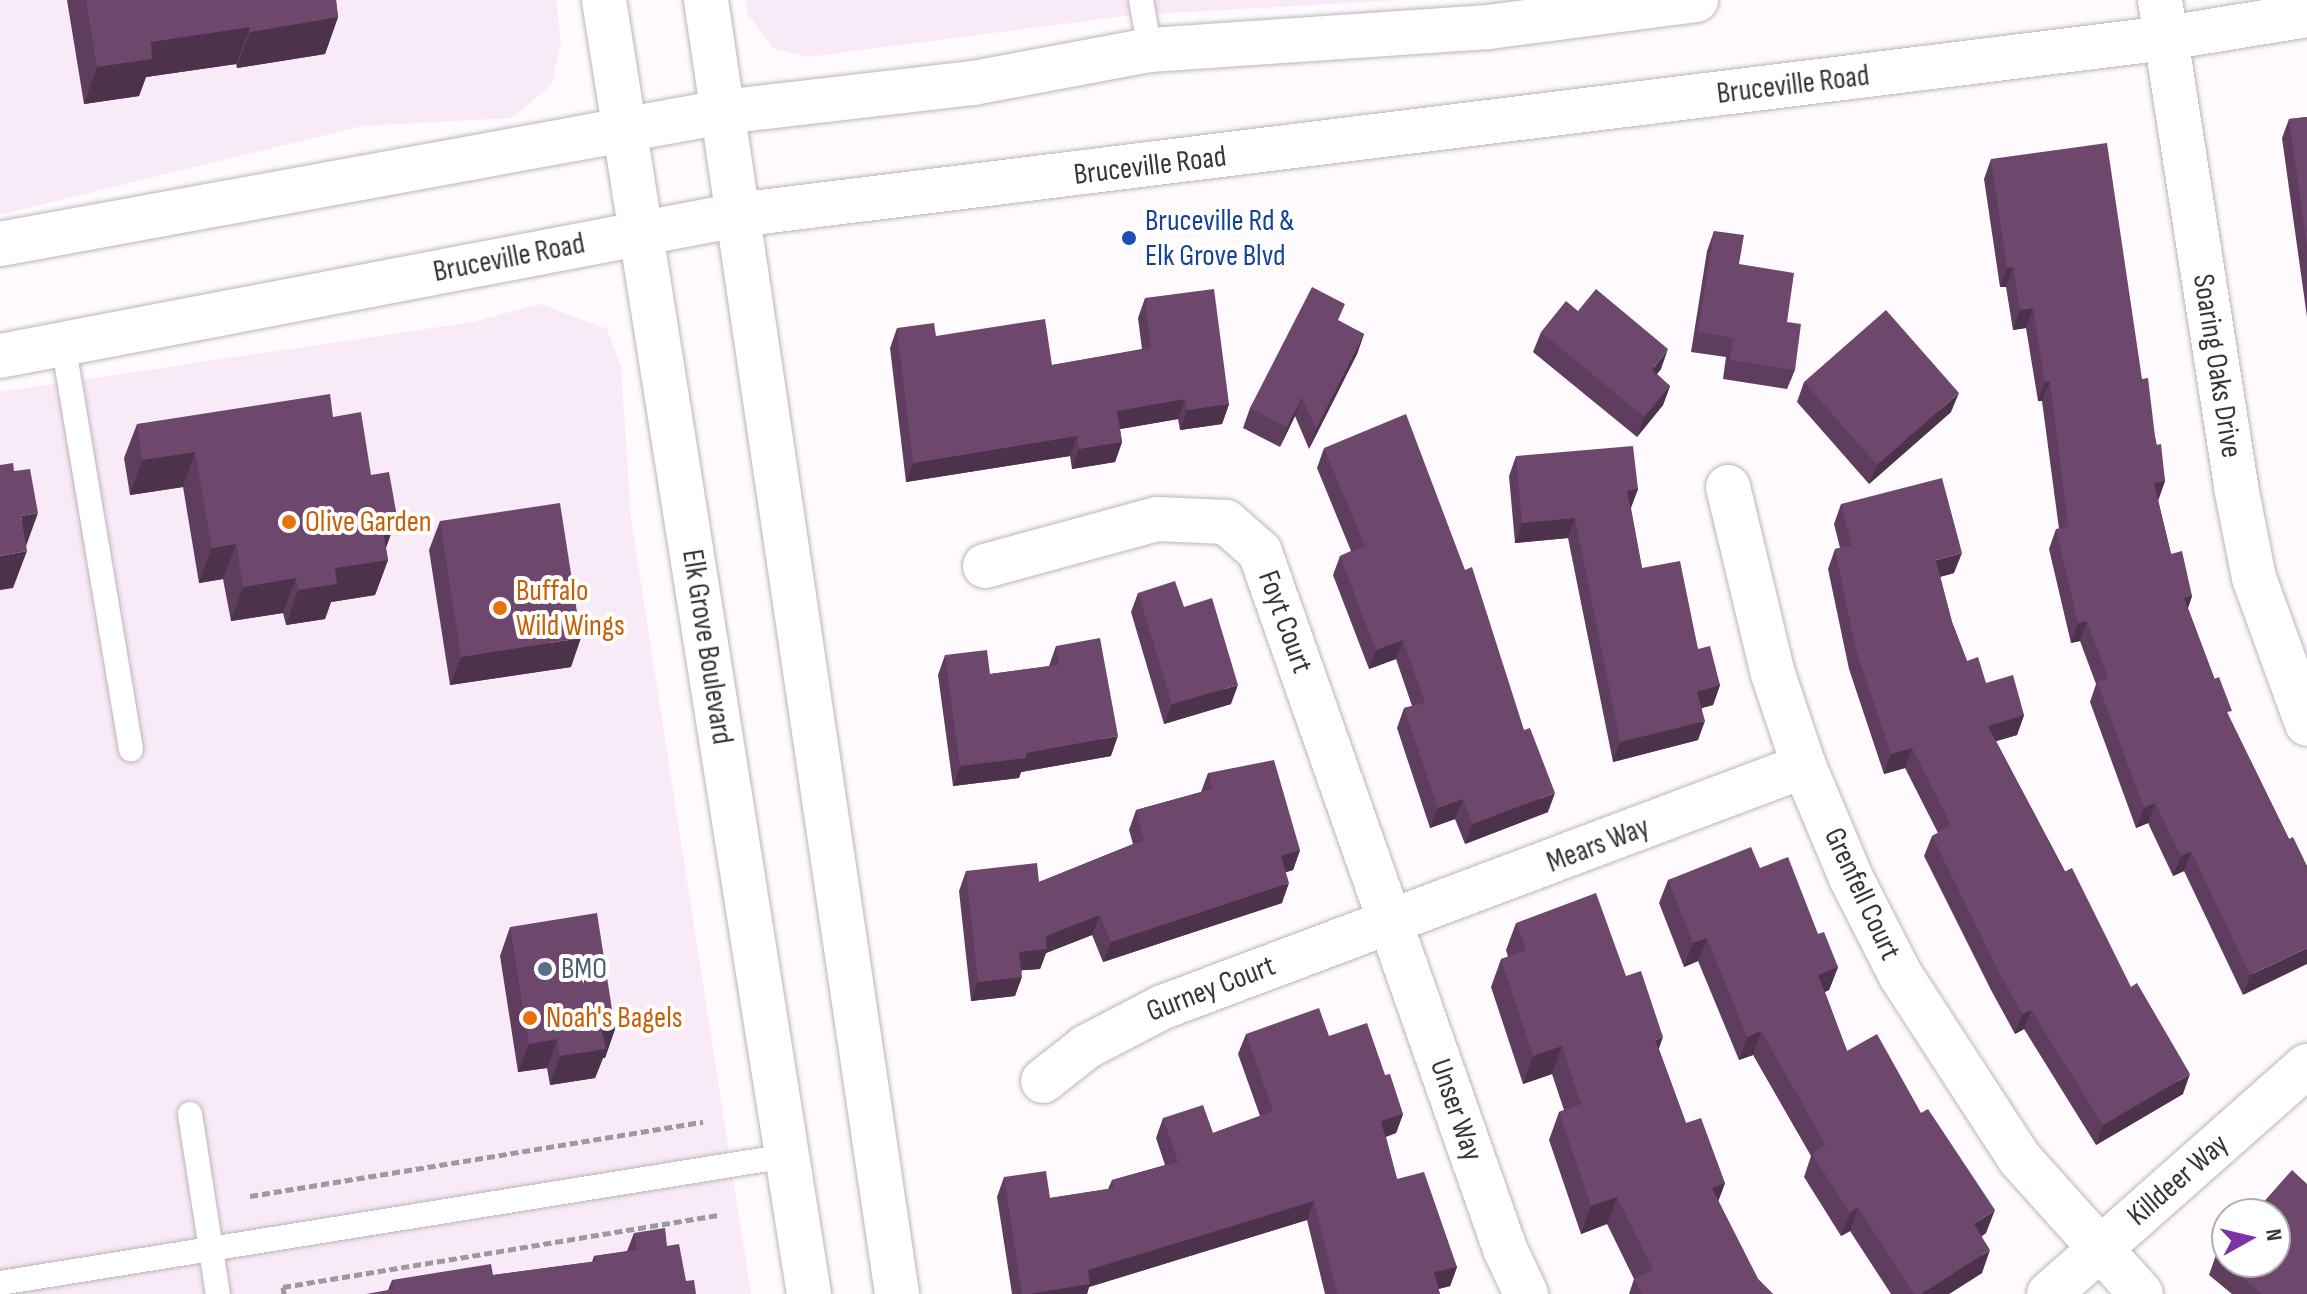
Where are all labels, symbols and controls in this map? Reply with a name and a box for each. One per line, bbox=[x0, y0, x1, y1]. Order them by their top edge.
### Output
street label: Bruceville Road bbox=[1715, 58, 1871, 112]
street label: Bruceville Road bbox=[1072, 139, 1228, 193]
place label: Bruceville Rd & Elk Grove Blvd bbox=[1145, 203, 1294, 274]
street label: Bruceville Road bbox=[430, 226, 588, 290]
marker: Bruceville Rd & Elk Grove Blvd bbox=[1120, 229, 1138, 247]
street label: Soaring Oaks Drive bbox=[2185, 272, 2249, 460]
place label: Olive Garden bbox=[305, 504, 432, 540]
marker: Olive Garden bbox=[280, 513, 298, 531]
street label: Elk Grove Boulevard bbox=[674, 547, 740, 747]
street label: Foyt Court bbox=[1250, 566, 1320, 678]
place label: Buffalo Wild Wings bbox=[516, 573, 625, 644]
marker: Buffalo Wild Wings bbox=[491, 599, 509, 617]
street label: Mears Way bbox=[1542, 809, 1654, 881]
street label: Grenfell Court bbox=[1816, 822, 1908, 966]
street label: Gurney Court bbox=[1142, 948, 1280, 1030]
place label: BMO bbox=[561, 951, 607, 987]
marker: BMO bbox=[536, 960, 554, 978]
place label: Noah's Bagels bbox=[546, 1000, 683, 1036]
marker: Noah's Bagels bbox=[521, 1009, 539, 1027]
street label: Unser Way bbox=[1422, 1054, 1490, 1166]
street label: Killdeer Way bbox=[2120, 1126, 2236, 1234]
north arrow bbox=[2211, 1198, 2291, 1278]
text: N bbox=[2259, 1227, 2287, 1243]

